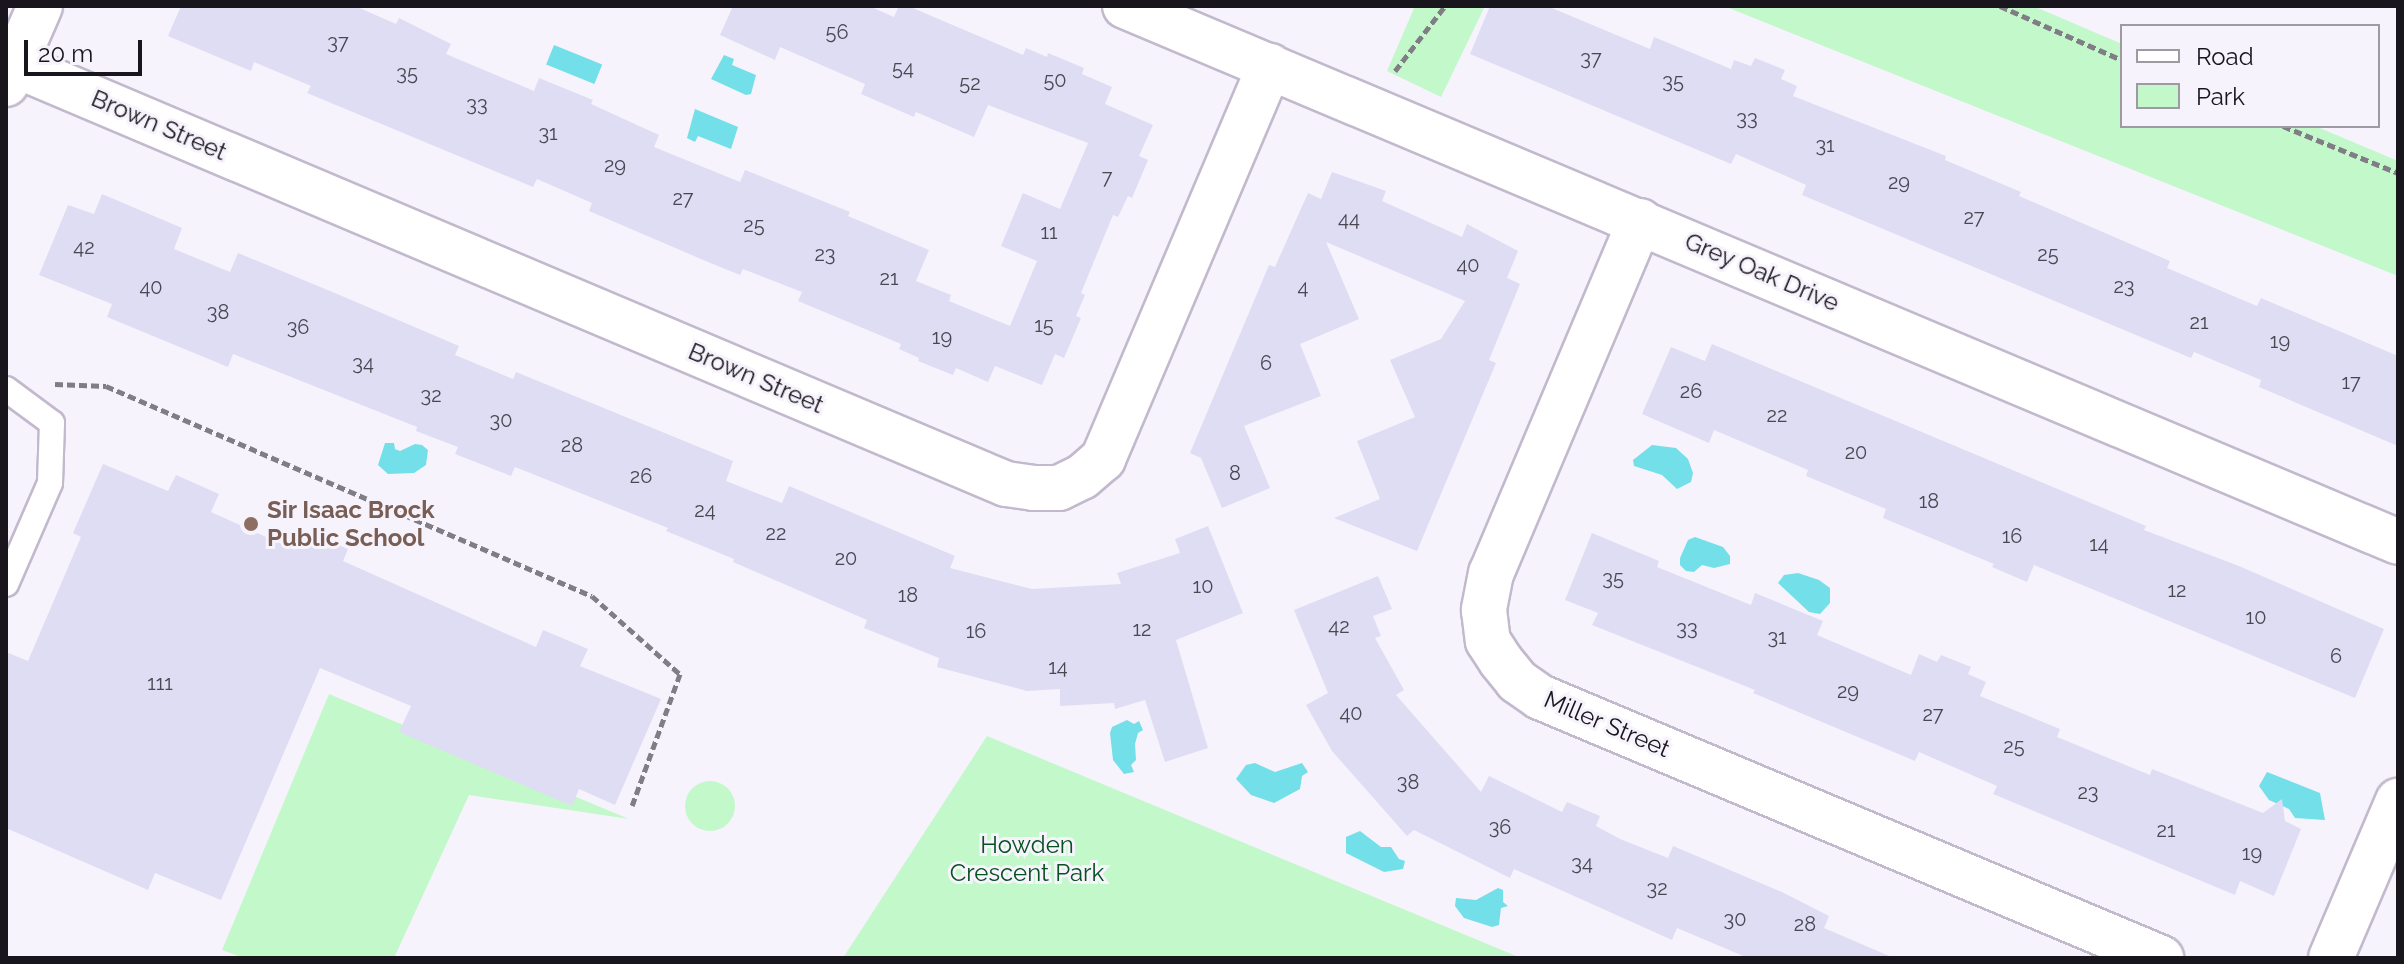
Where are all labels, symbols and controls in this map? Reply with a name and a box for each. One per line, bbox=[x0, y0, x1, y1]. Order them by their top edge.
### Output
house number: 56 bbox=[826, 20, 848, 44]
scale bar bbox=[28, 24, 146, 74]
legend bbox=[2120, 24, 2380, 128]
house number: 37 bbox=[327, 30, 349, 54]
text: 20 m bbox=[38, 39, 93, 68]
text: Road bbox=[2196, 42, 2254, 71]
house number: 37 bbox=[1580, 46, 1602, 70]
house number: 54 bbox=[892, 56, 914, 80]
house number: 35 bbox=[396, 61, 418, 85]
house number: 50 bbox=[1043, 68, 1067, 92]
house number: 35 bbox=[1662, 69, 1684, 93]
house number: 52 bbox=[959, 71, 981, 95]
text: Park bbox=[2196, 82, 2245, 111]
street label: Brown Street bbox=[87, 84, 231, 166]
house number: 33 bbox=[466, 92, 488, 116]
house number: 33 bbox=[1736, 106, 1758, 130]
house number: 31 bbox=[538, 121, 558, 145]
house number: 31 bbox=[1815, 133, 1835, 157]
house number: 29 bbox=[604, 153, 626, 177]
house number: 7 bbox=[1102, 165, 1112, 189]
house number: 29 bbox=[1888, 170, 1910, 194]
house number: 27 bbox=[672, 186, 694, 210]
house number: 27 bbox=[1963, 205, 1985, 229]
house number: 44 bbox=[1338, 207, 1360, 231]
house number: 25 bbox=[743, 213, 765, 237]
house number: 11 bbox=[1040, 220, 1058, 244]
street label: Grey Oak Drive bbox=[1680, 226, 1844, 318]
house number: 42 bbox=[73, 235, 95, 259]
house number: 23 bbox=[814, 242, 836, 266]
house number: 25 bbox=[2037, 242, 2059, 266]
house number: 40 bbox=[1456, 253, 1480, 277]
house number: 21 bbox=[880, 266, 898, 290]
house number: 23 bbox=[2113, 274, 2135, 298]
house number: 40 bbox=[139, 275, 163, 299]
house number: 4 bbox=[1298, 275, 1308, 299]
house number: 38 bbox=[207, 300, 229, 324]
house number: 21 bbox=[2190, 310, 2208, 334]
house number: 15 bbox=[1034, 313, 1054, 337]
house number: 36 bbox=[287, 315, 309, 339]
house number: 19 bbox=[932, 325, 952, 349]
house number: 19 bbox=[2270, 329, 2290, 353]
street label: Brown Street bbox=[684, 337, 828, 419]
house number: 34 bbox=[352, 351, 374, 375]
house number: 6 bbox=[1260, 351, 1272, 375]
house number: 17 bbox=[2341, 370, 2361, 394]
house number: 26 bbox=[1680, 379, 1702, 403]
house number: 32 bbox=[420, 383, 442, 407]
house number: 22 bbox=[1767, 403, 1787, 427]
house number: 30 bbox=[490, 408, 512, 432]
house number: 28 bbox=[561, 433, 583, 457]
house number: 20 bbox=[1845, 440, 1867, 464]
house number: 8 bbox=[1229, 461, 1241, 485]
house number: 26 bbox=[630, 464, 652, 488]
house number: 18 bbox=[1919, 489, 1939, 513]
place label: Sir Isaac Brock Public School bbox=[267, 496, 435, 552]
house number: 24 bbox=[694, 498, 716, 522]
marker: Sir Isaac Brock Public School bbox=[242, 515, 260, 533]
house number: 22 bbox=[766, 521, 786, 545]
house number: 16 bbox=[2002, 524, 2022, 548]
house number: 14 bbox=[2089, 532, 2109, 556]
house number: 20 bbox=[835, 546, 857, 570]
house number: 35 bbox=[1602, 566, 1624, 590]
house number: 10 bbox=[1193, 574, 1213, 598]
house number: 12 bbox=[2168, 578, 2186, 602]
house number: 18 bbox=[898, 583, 918, 607]
house number: 10 bbox=[2246, 605, 2266, 629]
house number: 42 bbox=[1328, 614, 1350, 638]
house number: 33 bbox=[1676, 616, 1698, 640]
house number: 12 bbox=[1133, 617, 1151, 641]
house number: 16 bbox=[966, 619, 986, 643]
house number: 31 bbox=[1767, 625, 1787, 649]
house number: 6 bbox=[2330, 644, 2342, 668]
house number: 14 bbox=[1048, 655, 1068, 679]
house number: 111 bbox=[147, 671, 173, 695]
house number: 29 bbox=[1837, 679, 1859, 703]
street label: Miller Street bbox=[1539, 684, 1675, 764]
house number: 40 bbox=[1339, 701, 1363, 725]
house number: 27 bbox=[1922, 702, 1944, 726]
house number: 25 bbox=[2003, 734, 2025, 758]
house number: 38 bbox=[1397, 770, 1419, 794]
house number: 23 bbox=[2077, 780, 2099, 804]
house number: 36 bbox=[1489, 815, 1511, 839]
house number: 21 bbox=[2157, 818, 2175, 842]
park label: Howden Crescent Park bbox=[950, 831, 1104, 887]
house number: 19 bbox=[2242, 841, 2262, 865]
house number: 34 bbox=[1571, 851, 1593, 875]
house number: 32 bbox=[1646, 876, 1668, 900]
house number: 30 bbox=[1724, 907, 1746, 931]
house number: 28 bbox=[1794, 912, 1816, 936]

